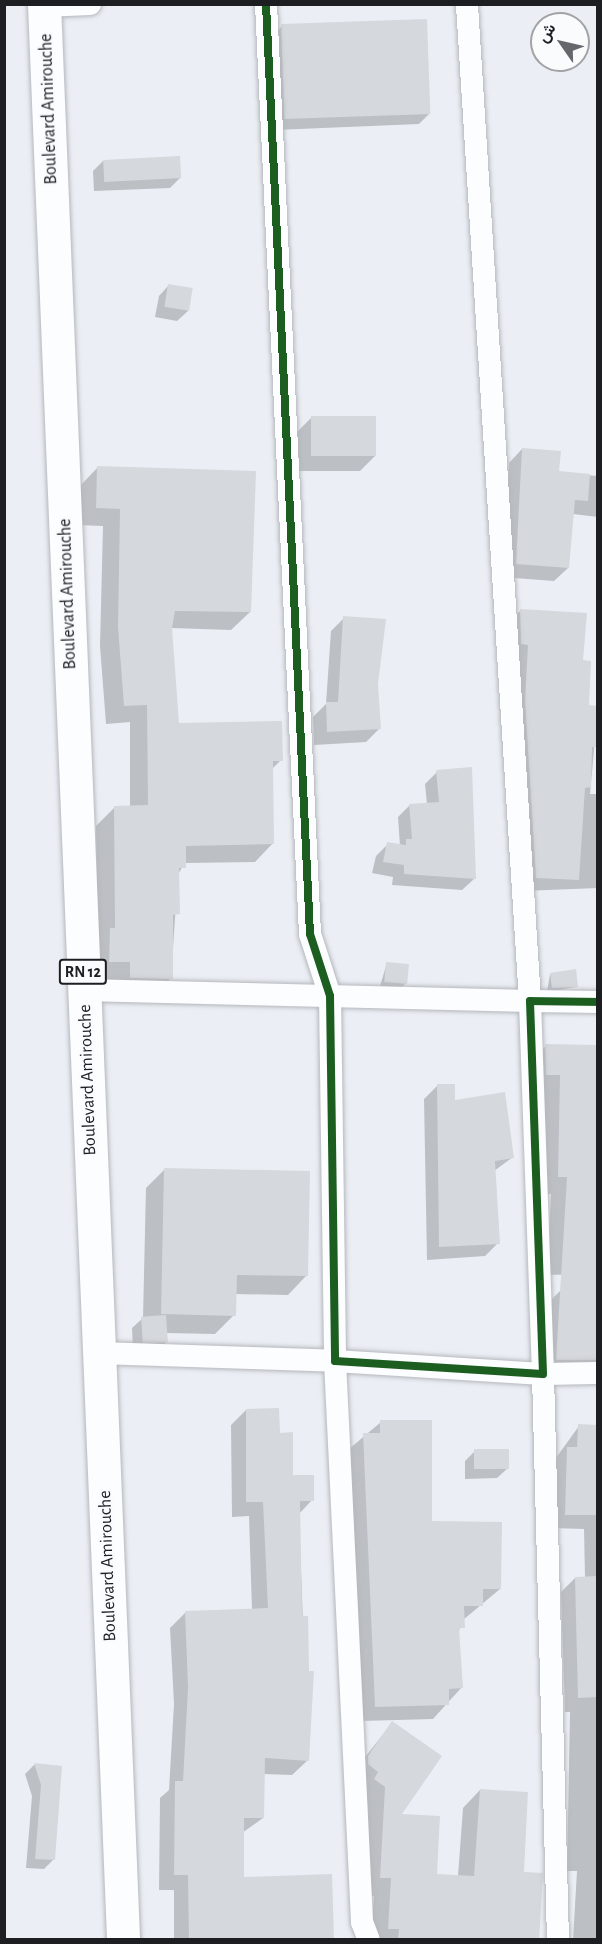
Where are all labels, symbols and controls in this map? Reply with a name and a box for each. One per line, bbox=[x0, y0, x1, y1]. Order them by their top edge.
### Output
north arrow bbox=[530, 12, 590, 72]
text: ش bbox=[535, 21, 559, 46]
street label: Boulevard Amirouche bbox=[36, 33, 62, 185]
street label: Boulevard Amirouche bbox=[55, 518, 81, 670]
road number: RN 12 bbox=[58, 959, 109, 985]
street label: Boulevard Amirouche bbox=[75, 1004, 101, 1156]
street label: Boulevard Amirouche bbox=[95, 1490, 121, 1642]

